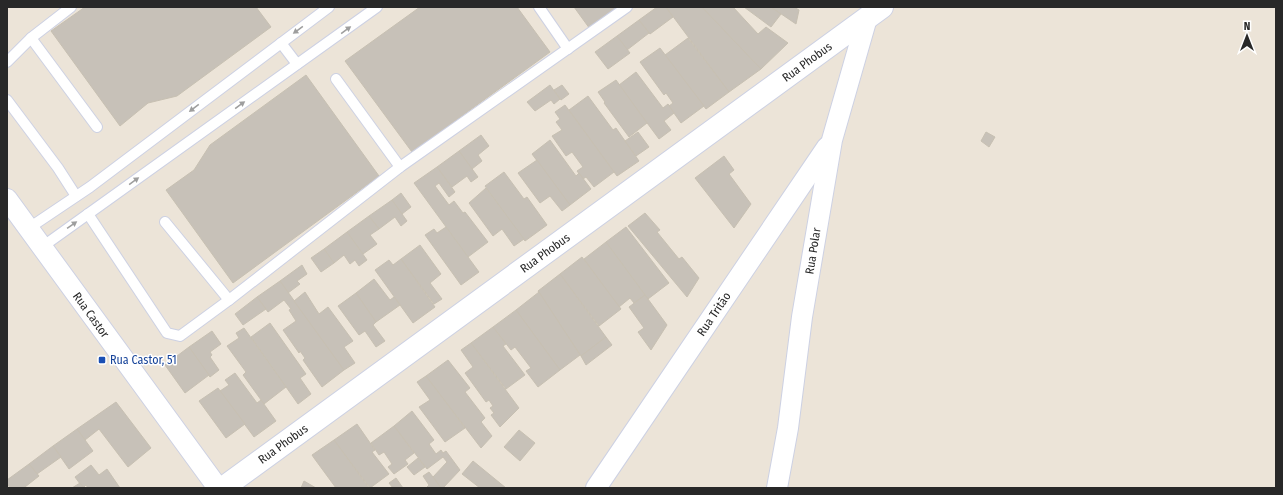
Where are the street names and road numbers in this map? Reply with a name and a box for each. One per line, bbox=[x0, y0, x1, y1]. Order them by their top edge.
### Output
street label: Rua Phobus bbox=[779, 39, 835, 85]
street label: Rua Polar bbox=[802, 226, 824, 275]
street label: Rua Phobus bbox=[517, 230, 573, 276]
street label: Rua Tritão bbox=[694, 289, 734, 339]
street label: Rua Castor bbox=[70, 290, 113, 341]
street label: Rua Phobus bbox=[255, 421, 311, 467]

